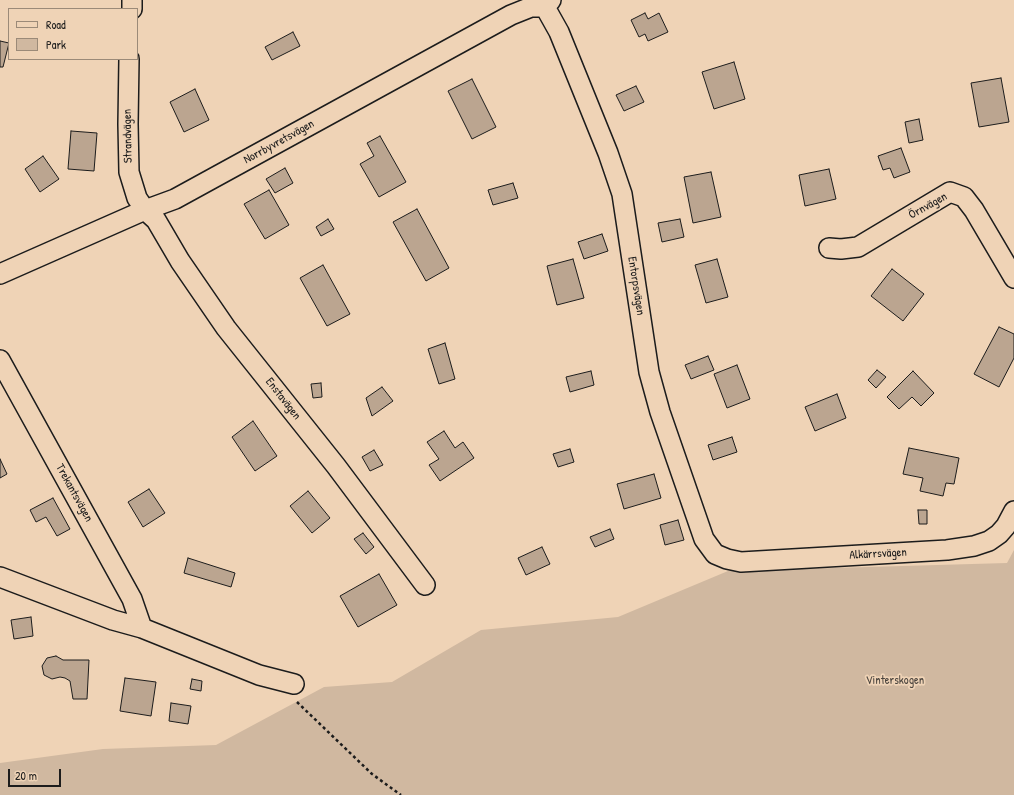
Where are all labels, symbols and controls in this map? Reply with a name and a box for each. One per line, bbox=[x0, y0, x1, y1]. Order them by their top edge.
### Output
legend bbox=[8, 8, 138, 60]
text: Road bbox=[46, 16, 66, 33]
text: Park bbox=[46, 36, 66, 53]
street label: Strandvägen bbox=[120, 109, 136, 163]
street label: Norrbyvretsvägen bbox=[241, 117, 317, 167]
street label: Örnvägen bbox=[906, 190, 950, 222]
street label: Entorpsvägen bbox=[624, 256, 648, 316]
street label: Enstavägen bbox=[262, 375, 304, 423]
street label: Trekantsvägen bbox=[52, 462, 96, 524]
street label: Alkärrsvägen bbox=[849, 545, 907, 563]
park label: Vinterskogen bbox=[866, 674, 924, 688]
scale bar bbox=[10, 761, 63, 787]
text: 20 m bbox=[15, 767, 37, 784]

